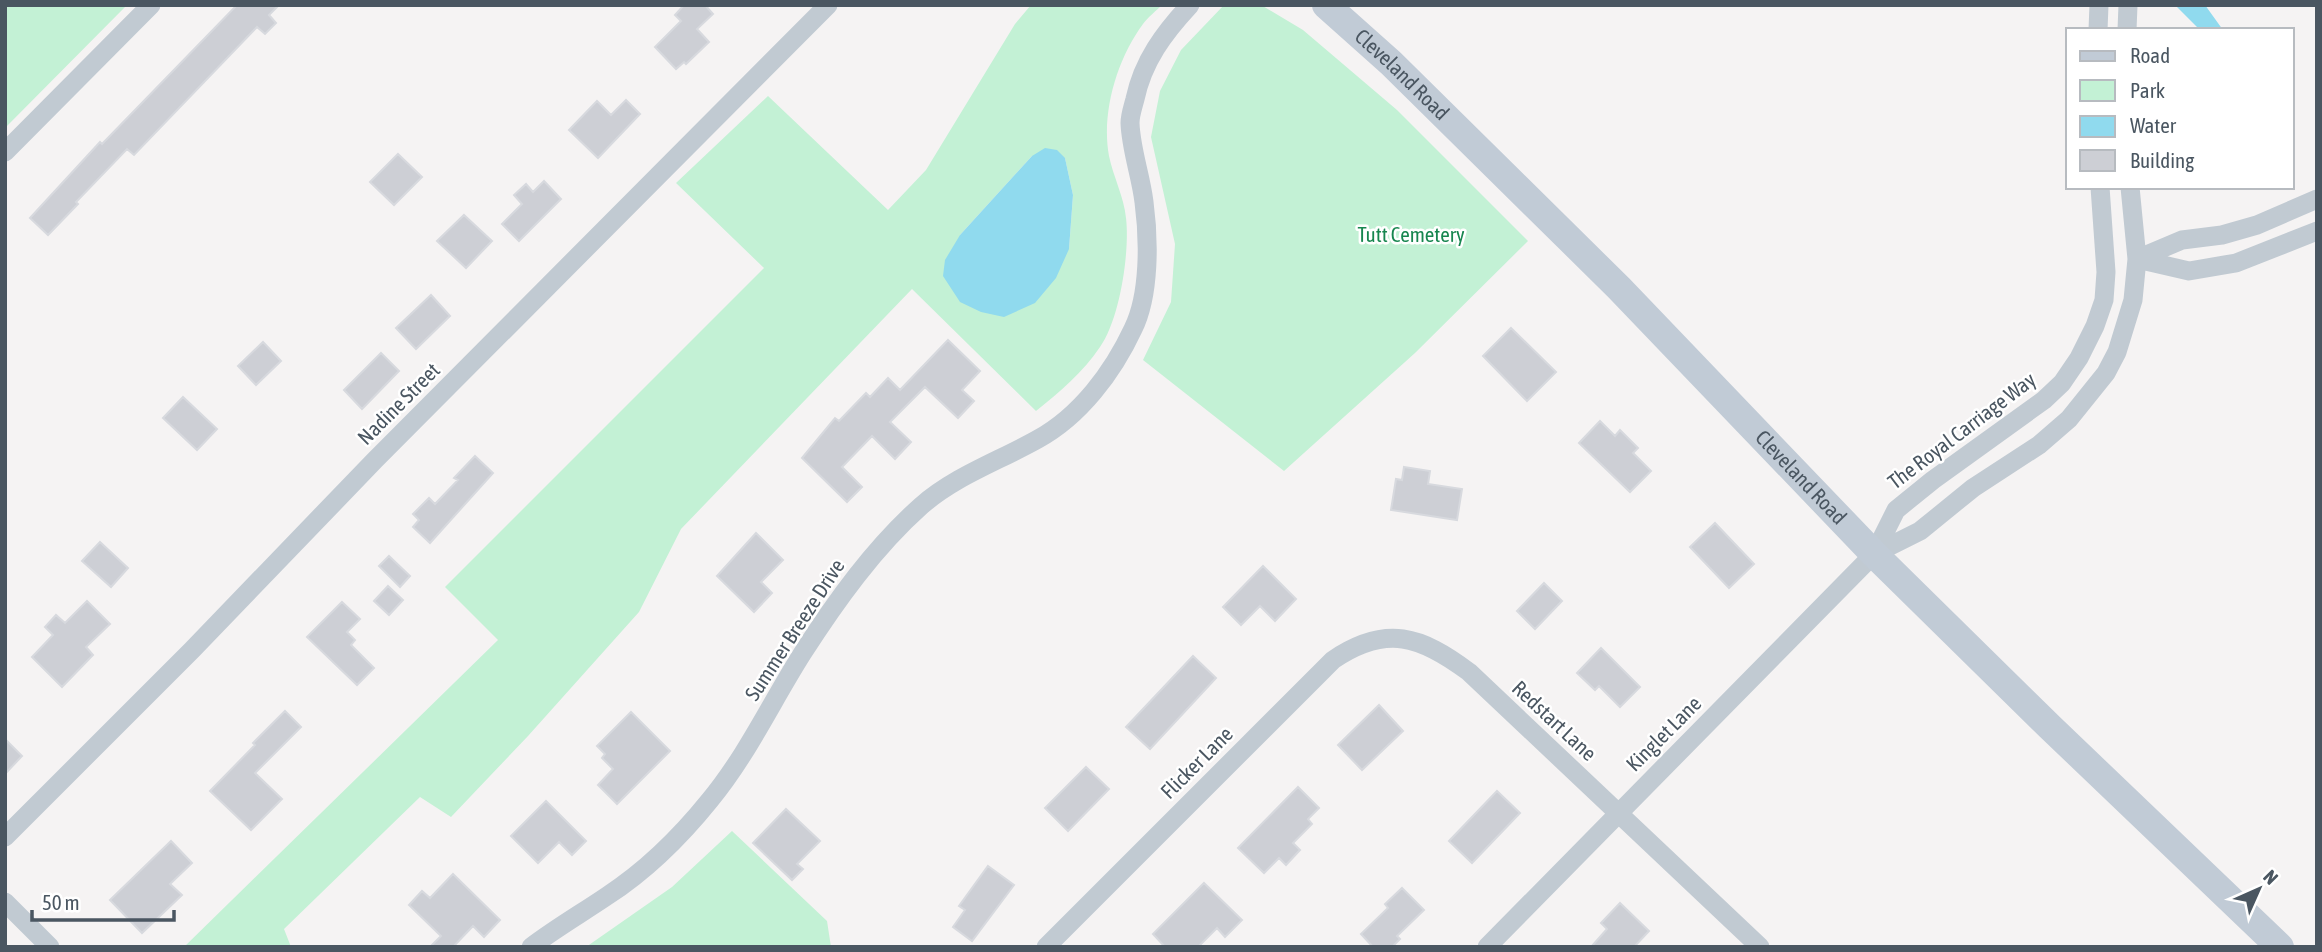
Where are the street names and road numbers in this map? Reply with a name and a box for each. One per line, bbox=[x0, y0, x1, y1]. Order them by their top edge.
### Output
street label: Cleveland Road bbox=[1351, 24, 1454, 124]
street label: Nadine Street bbox=[352, 357, 444, 449]
street label: The Royal Carriage Way bbox=[1883, 367, 2040, 493]
street label: Cleveland Road bbox=[1751, 425, 1852, 529]
street label: Summer Breeze Drive bbox=[740, 554, 849, 705]
street label: Redstart Lane bbox=[1508, 675, 1601, 765]
street label: Kinglet Lane bbox=[1621, 691, 1706, 776]
street label: Flicker Lane bbox=[1155, 721, 1237, 803]

